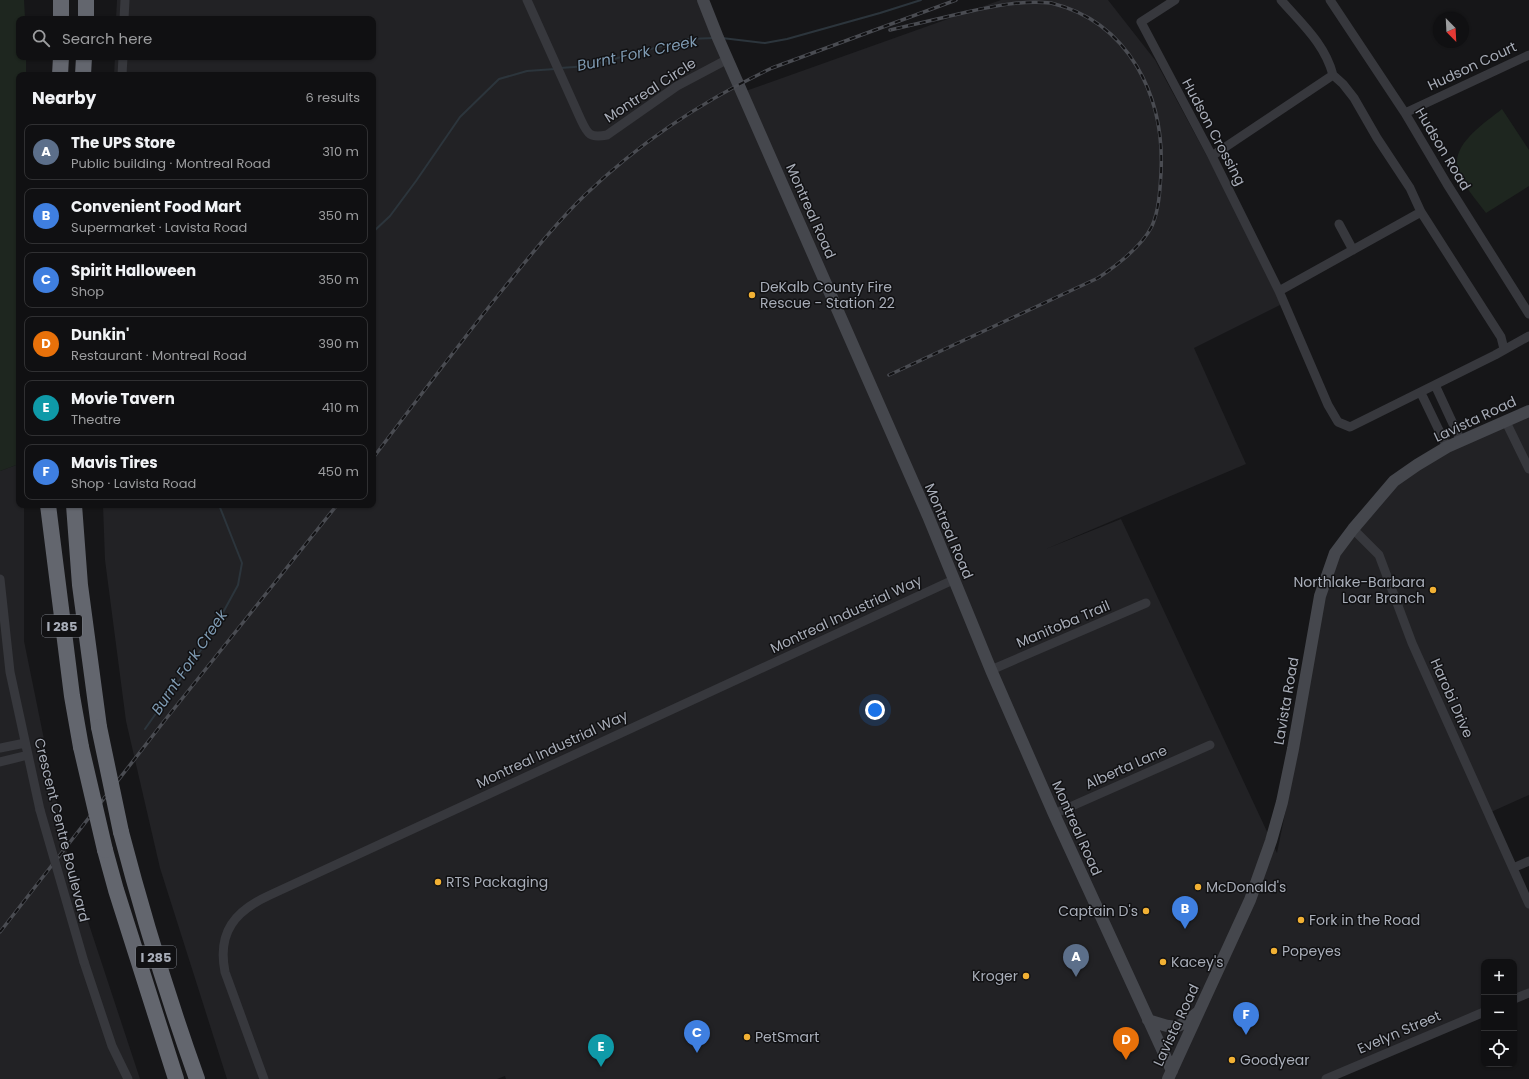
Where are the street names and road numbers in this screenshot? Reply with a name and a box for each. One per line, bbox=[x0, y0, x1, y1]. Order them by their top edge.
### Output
street label: Hudson Court bbox=[1424, 37, 1520, 95]
street label: Montreal Circle bbox=[600, 53, 700, 127]
street label: Hudson Crossing bbox=[1177, 75, 1251, 189]
street label: Hudson Road bbox=[1410, 104, 1476, 194]
street label: Montreal Road bbox=[781, 160, 841, 262]
street label: Lavista Road bbox=[1431, 391, 1519, 447]
street label: Montreal Road bbox=[920, 480, 978, 582]
street label: Montreal Industrial Way bbox=[767, 570, 925, 658]
street label: Manitoba Trail bbox=[1013, 595, 1113, 653]
road number: I 285 bbox=[42, 615, 82, 637]
street label: Harobi Drive bbox=[1426, 655, 1479, 741]
street label: Lavista Road bbox=[1268, 656, 1304, 746]
street label: Montreal Industrial Way bbox=[473, 705, 631, 793]
street label: Crescent Centre Boulevard bbox=[29, 736, 95, 924]
street label: Alberta Lane bbox=[1082, 740, 1170, 794]
street label: Montreal Road bbox=[1047, 777, 1107, 879]
road number: I 285 bbox=[136, 946, 176, 968]
street label: Lavista Road bbox=[1148, 981, 1204, 1069]
street label: Evelyn Street bbox=[1354, 1005, 1444, 1059]

